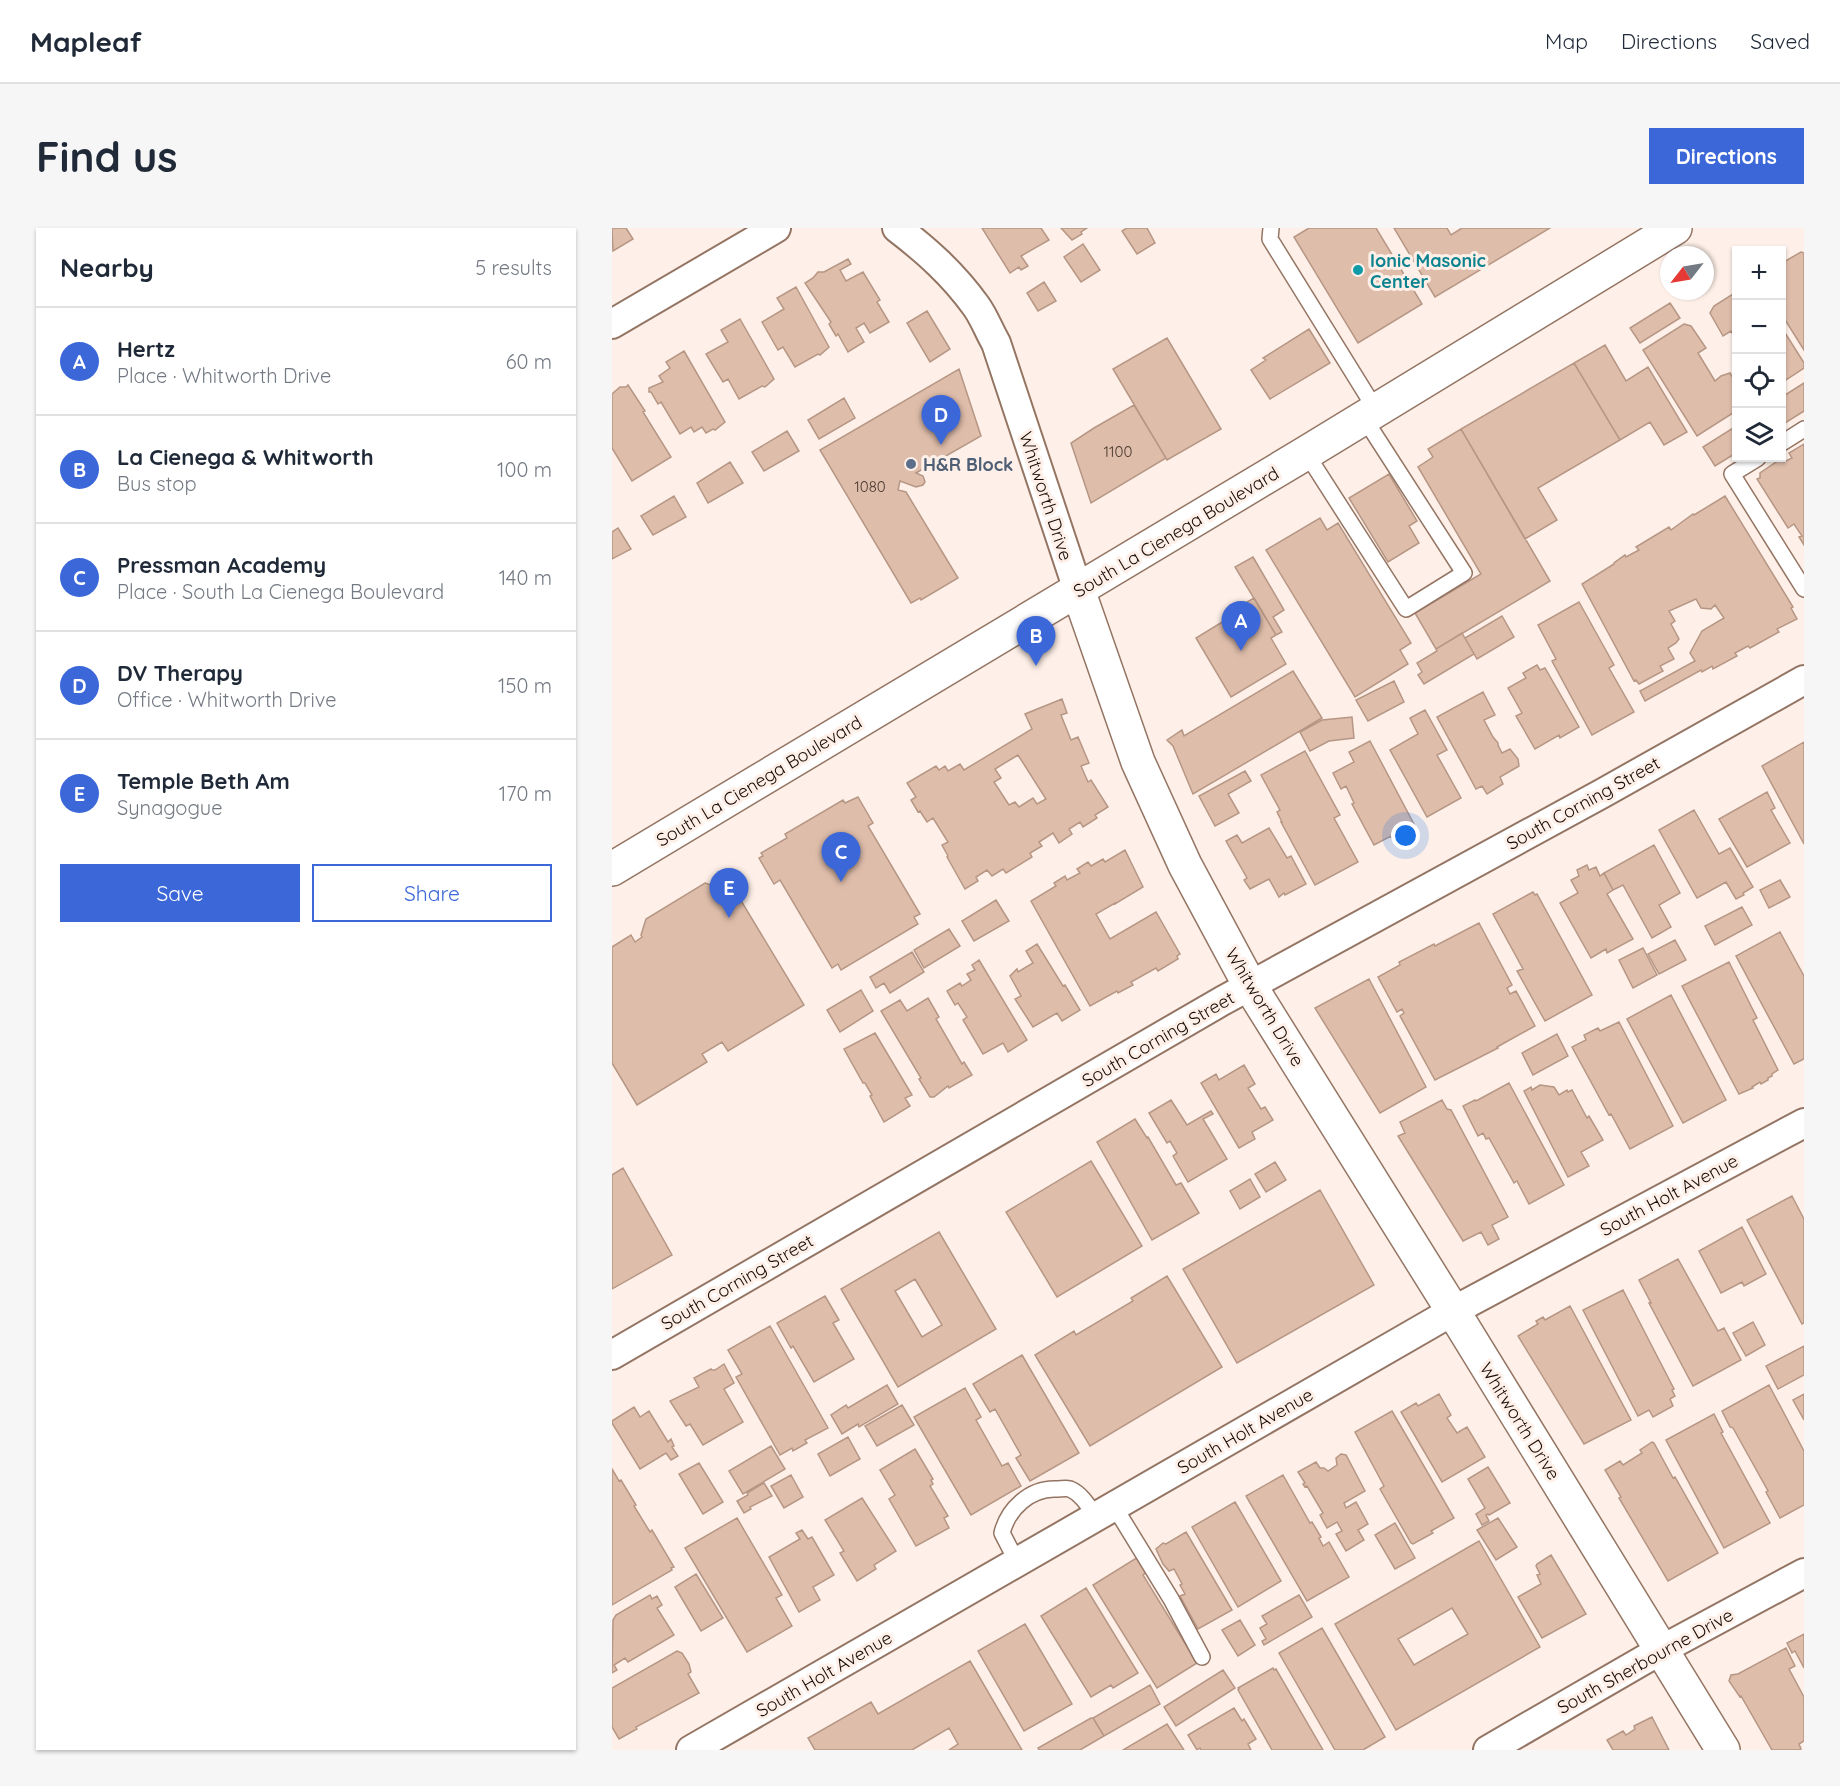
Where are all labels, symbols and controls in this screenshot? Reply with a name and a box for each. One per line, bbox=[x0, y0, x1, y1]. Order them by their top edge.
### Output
text: Mapleaf bbox=[30, 24, 142, 59]
text: Map bbox=[1545, 28, 1588, 54]
text: Directions bbox=[1621, 28, 1717, 54]
text: Saved bbox=[1750, 28, 1810, 54]
button: Directions bbox=[1649, 128, 1804, 184]
text: Find us bbox=[36, 130, 178, 183]
north arrow bbox=[1660, 246, 1714, 300]
map controls bbox=[1732, 246, 1786, 462]
button: + bbox=[1732, 246, 1786, 300]
place label: Ionic Masonic Center bbox=[1370, 249, 1486, 293]
text: Nearby bbox=[60, 251, 154, 284]
text: 5 results bbox=[475, 255, 552, 280]
marker: Ionic Masonic Center bbox=[1351, 263, 1365, 277]
button: − bbox=[1732, 300, 1786, 354]
text: Hertz bbox=[117, 335, 175, 363]
text: A bbox=[73, 349, 86, 374]
text: 60 m bbox=[506, 349, 552, 374]
button: locate bbox=[1732, 354, 1786, 408]
text: Place · Whitworth Drive bbox=[117, 363, 331, 388]
pin: D bbox=[922, 396, 960, 445]
button: layers bbox=[1732, 408, 1786, 462]
street label: Whitworth Drive bbox=[1014, 429, 1078, 563]
house number: 1100 bbox=[1104, 442, 1133, 461]
text: La Cienega & Whitworth bbox=[117, 443, 374, 471]
place label: H&R Block bbox=[923, 453, 1013, 476]
text: B bbox=[73, 457, 86, 482]
text: 100 m bbox=[497, 457, 552, 482]
marker: H&R Block bbox=[904, 457, 918, 471]
street label: South La Cienega Boulevard bbox=[1069, 461, 1283, 603]
text: Bus stop bbox=[117, 471, 197, 496]
house number: 1080 bbox=[854, 477, 886, 496]
text: Pressman Academy bbox=[117, 551, 326, 579]
text: C bbox=[73, 565, 86, 590]
text: 140 m bbox=[499, 565, 552, 590]
text: Place · South La Cienega Boulevard bbox=[117, 579, 444, 604]
pin: A bbox=[1222, 602, 1260, 651]
pin: B bbox=[1016, 616, 1056, 666]
text: DV Therapy bbox=[117, 659, 243, 687]
text: D bbox=[72, 673, 87, 698]
text: 150 m bbox=[498, 673, 552, 698]
text: Office · Whitworth Drive bbox=[117, 687, 337, 712]
street label: South La Cienega Boulevard bbox=[652, 711, 866, 851]
street label: South Corning Street bbox=[1502, 751, 1664, 855]
text: Temple Beth Am bbox=[117, 767, 290, 795]
text: E bbox=[74, 781, 85, 806]
text: 170 m bbox=[499, 781, 552, 806]
text: Synagogue bbox=[117, 795, 222, 820]
your location bbox=[1391, 821, 1420, 850]
pin: C bbox=[822, 832, 860, 882]
button: Save bbox=[60, 864, 300, 922]
button: Share bbox=[312, 864, 552, 922]
pin: E bbox=[710, 868, 748, 918]
street label: Whitworth Drive bbox=[1221, 944, 1309, 1070]
street label: South Corning Street bbox=[1078, 986, 1238, 1092]
street label: South Holt Avenue bbox=[1596, 1149, 1742, 1241]
street label: South Corning Street bbox=[657, 1229, 817, 1335]
street label: Whitworth Drive bbox=[1475, 1358, 1565, 1484]
street label: South Holt Avenue bbox=[1173, 1383, 1317, 1479]
street label: South Sherbourne Drive bbox=[1553, 1603, 1737, 1719]
street label: South Holt Avenue bbox=[752, 1626, 896, 1722]

